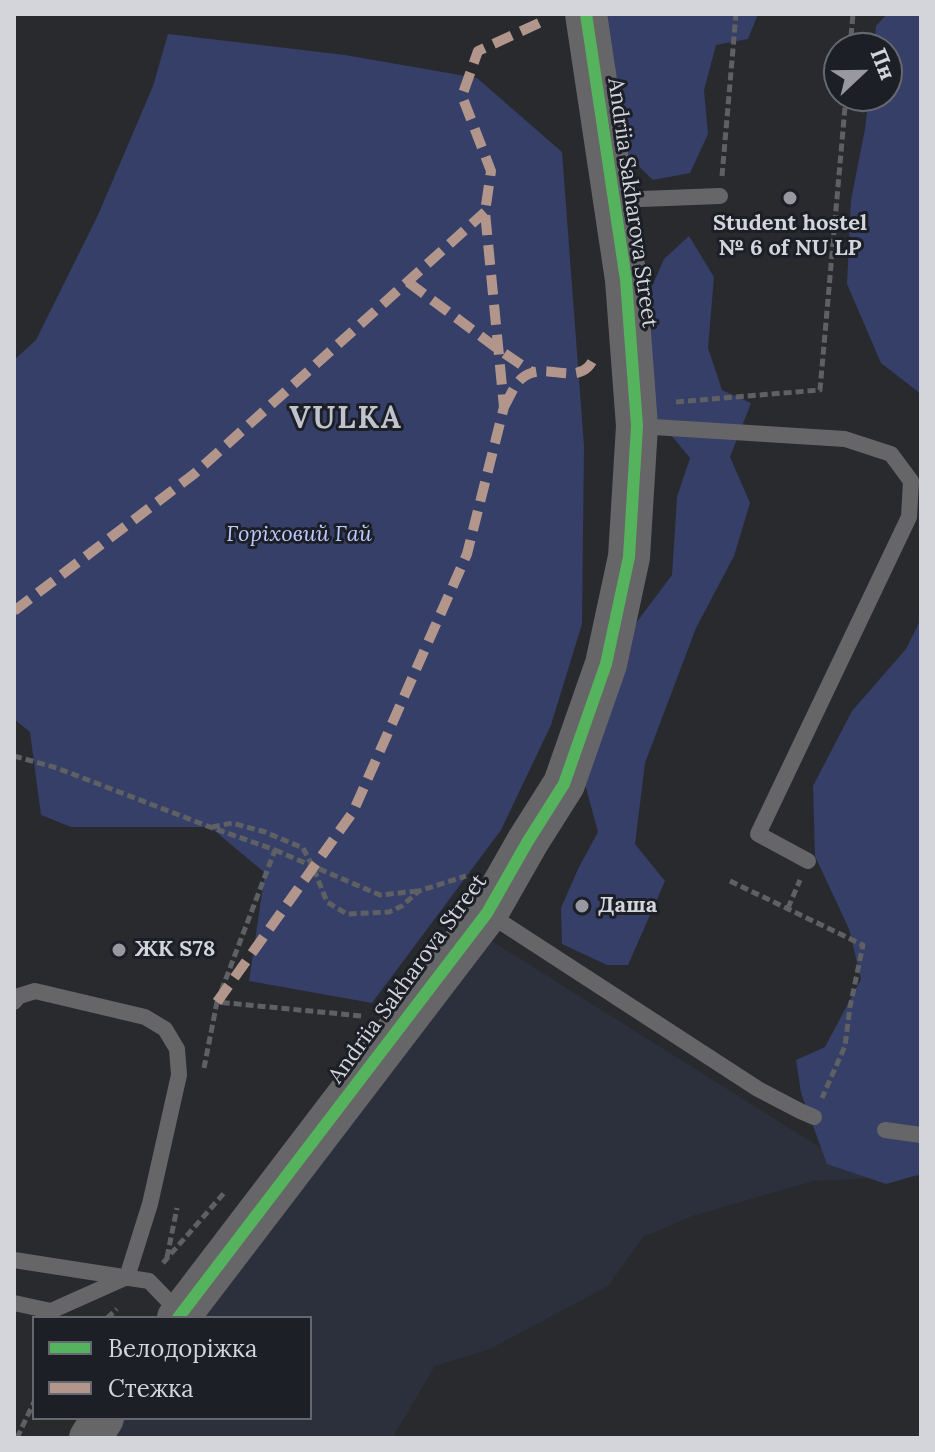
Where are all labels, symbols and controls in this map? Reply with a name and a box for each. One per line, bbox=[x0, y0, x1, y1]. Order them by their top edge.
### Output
north arrow bbox=[823, 32, 903, 112]
text: Пн bbox=[864, 44, 902, 84]
street label: Andriia Sakharova Street bbox=[601, 76, 663, 330]
marker: Student hostel № 6 of NU LP bbox=[781, 189, 799, 207]
place label: Student hostel № 6 of NU LP bbox=[713, 211, 867, 262]
district label: VULKA bbox=[289, 401, 403, 437]
park label: Горіховий Гай bbox=[226, 522, 372, 548]
street label: Andriia Sakharova Street bbox=[323, 869, 493, 1089]
place label: Даша bbox=[598, 893, 657, 919]
marker: Даша bbox=[573, 897, 591, 915]
place label: ЖК S78 bbox=[135, 937, 215, 963]
marker: ЖК S78 bbox=[110, 941, 128, 959]
legend bbox=[32, 1316, 312, 1420]
text: Велодоріжка bbox=[108, 1333, 257, 1364]
text: Стежка bbox=[108, 1373, 194, 1404]

